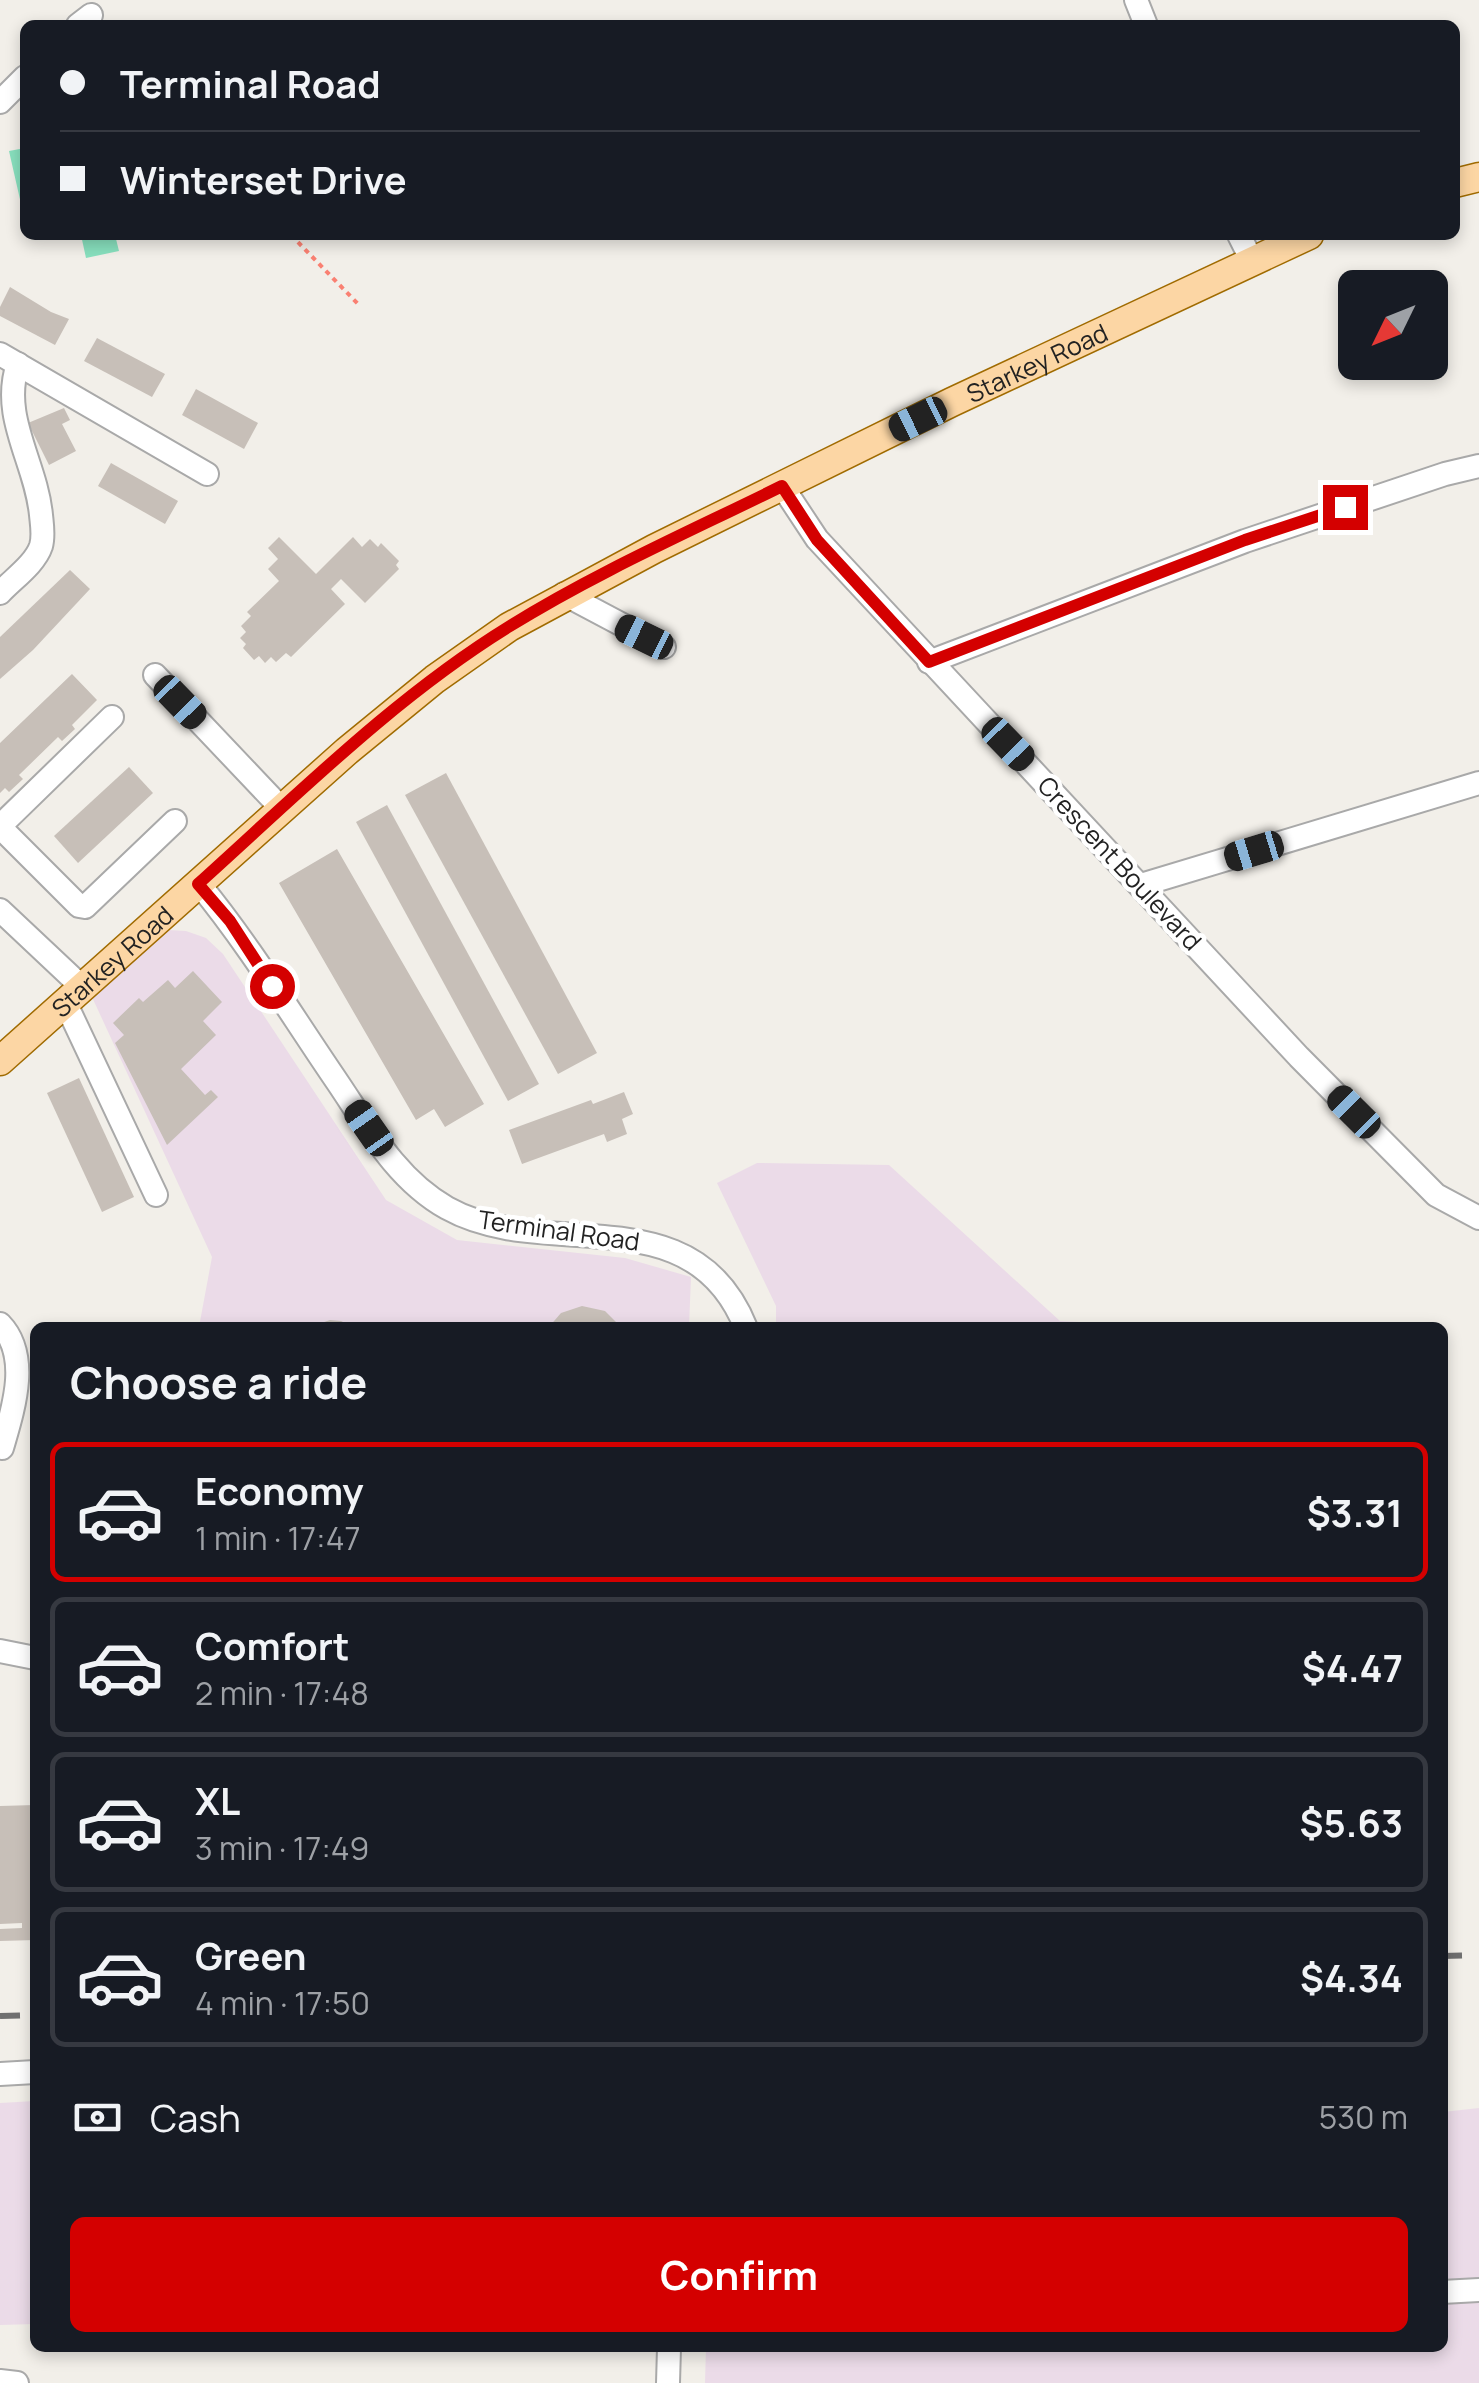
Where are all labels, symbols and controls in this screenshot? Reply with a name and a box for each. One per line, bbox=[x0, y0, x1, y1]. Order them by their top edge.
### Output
text: Terminal Road bbox=[120, 57, 381, 109]
text: Winterset Drive bbox=[120, 153, 407, 205]
north arrow bbox=[1338, 270, 1448, 380]
map controls bbox=[1338, 270, 1448, 380]
street label: Starkey Road bbox=[960, 314, 1113, 410]
car bbox=[884, 392, 952, 446]
route end bbox=[1323, 485, 1368, 530]
car bbox=[610, 610, 678, 664]
car bbox=[148, 670, 212, 734]
car bbox=[976, 712, 1040, 776]
street label: Crescent Boulevard bbox=[1030, 768, 1210, 958]
car bbox=[1221, 828, 1287, 874]
street label: Starkey Road bbox=[43, 897, 180, 1025]
route start bbox=[250, 964, 295, 1009]
car bbox=[1322, 1080, 1386, 1144]
car bbox=[340, 1095, 398, 1161]
street label: Terminal Road bbox=[476, 1201, 642, 1259]
text: Choose a ride bbox=[70, 1351, 367, 1413]
text: Economy bbox=[195, 1464, 364, 1516]
icon: car bbox=[75, 1467, 165, 1557]
text: $3.31 bbox=[1307, 1486, 1403, 1538]
text: 1 min · 17:47 bbox=[195, 1516, 361, 1560]
text: Comfort bbox=[195, 1619, 349, 1671]
icon: car bbox=[75, 1622, 165, 1712]
text: $4.47 bbox=[1302, 1641, 1403, 1693]
text: 2 min · 17:48 bbox=[195, 1671, 369, 1715]
text: XL bbox=[195, 1774, 240, 1826]
icon: car bbox=[75, 1777, 165, 1867]
text: $5.63 bbox=[1300, 1796, 1403, 1848]
text: 3 min · 17:49 bbox=[195, 1826, 369, 1870]
text: Green bbox=[195, 1929, 307, 1981]
icon: car bbox=[75, 1932, 165, 2022]
text: $4.34 bbox=[1300, 1951, 1403, 2003]
text: 4 min · 17:50 bbox=[195, 1981, 370, 2025]
icon: cash bbox=[70, 2090, 125, 2145]
text: Cash bbox=[150, 2091, 241, 2143]
text: 530 m bbox=[1319, 2095, 1408, 2139]
button: Confirm bbox=[70, 2217, 1408, 2332]

